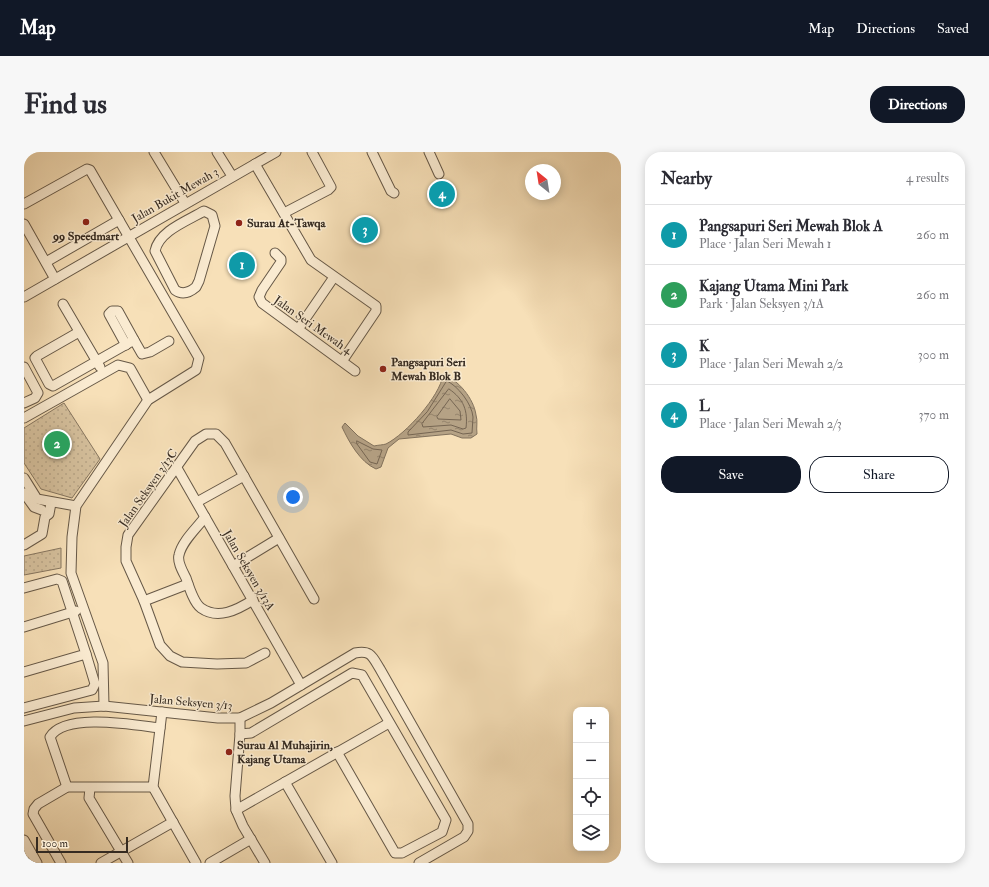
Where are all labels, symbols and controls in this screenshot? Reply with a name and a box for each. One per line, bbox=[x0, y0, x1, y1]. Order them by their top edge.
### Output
text: Map bbox=[20, 16, 56, 40]
text: Map bbox=[808, 20, 834, 37]
text: Directions bbox=[856, 20, 915, 37]
text: Saved bbox=[937, 20, 969, 37]
button: Directions bbox=[870, 86, 965, 123]
text: Find us bbox=[24, 87, 107, 122]
street label: Jalan Bukit Mewah 3 bbox=[128, 164, 221, 227]
north arrow bbox=[525, 164, 561, 200]
text: Nearby bbox=[661, 168, 712, 189]
text: 4 results bbox=[906, 170, 949, 186]
pin: 4 bbox=[429, 179, 455, 209]
pin: 3 bbox=[352, 215, 378, 245]
place label: Surau At-Tawqa bbox=[247, 216, 327, 231]
marker: 99 Speedmart bbox=[81, 217, 91, 227]
text: Pangsapuri Seri Mewah Blok A bbox=[699, 217, 883, 236]
marker: Surau At-Tawqa bbox=[234, 218, 244, 228]
text: 1 bbox=[672, 227, 676, 243]
text: 260 m bbox=[916, 227, 949, 243]
place label: 99 Speedmart bbox=[52, 229, 119, 244]
text: Place · Jalan Seri Mewah 1 bbox=[699, 236, 831, 252]
pin: 1 bbox=[229, 250, 255, 280]
text: Kajang Utama Mini Park bbox=[699, 277, 849, 296]
text: 2 bbox=[671, 287, 677, 303]
text: 260 m bbox=[916, 287, 949, 303]
street label: Jalan Seri Mewah 4 bbox=[270, 292, 355, 358]
text: Park · Jalan Seksyen 3/1A bbox=[699, 296, 824, 312]
text: K bbox=[699, 337, 709, 356]
text: 3 bbox=[672, 347, 677, 363]
text: 300 m bbox=[918, 347, 949, 363]
place label: Pangsapuri Seri Mewah Blok B bbox=[390, 355, 466, 384]
text: Place · Jalan Seri Mewah 2/2 bbox=[699, 356, 843, 372]
marker: Pangsapuri Seri Mewah Blok B bbox=[378, 364, 388, 374]
text: L bbox=[699, 397, 710, 416]
text: 4 bbox=[670, 407, 678, 423]
text: 370 m bbox=[919, 407, 949, 423]
text: Place · Jalan Seri Mewah 2/3 bbox=[699, 416, 842, 432]
pin: 2 bbox=[44, 429, 70, 459]
street label: Jalan Seksyen 3/13C bbox=[115, 446, 181, 531]
button: Save bbox=[661, 456, 801, 493]
button: Share bbox=[809, 456, 949, 493]
your location bbox=[283, 487, 303, 507]
street label: Jalan Seksyen 3/13A bbox=[219, 526, 278, 614]
street label: Jalan Seksyen 3/13 bbox=[148, 691, 233, 714]
map controls bbox=[573, 707, 609, 851]
button: + bbox=[573, 707, 609, 743]
place label: Surau Al Muhajirin, Kajang Utama bbox=[237, 738, 333, 767]
button: − bbox=[573, 743, 609, 779]
marker: Surau Al Muhajirin, Kajang Utama bbox=[224, 747, 234, 757]
button: locate bbox=[573, 779, 609, 815]
button: layers bbox=[573, 815, 609, 851]
scale bar bbox=[36, 835, 128, 854]
text: 100 m bbox=[42, 837, 68, 850]

